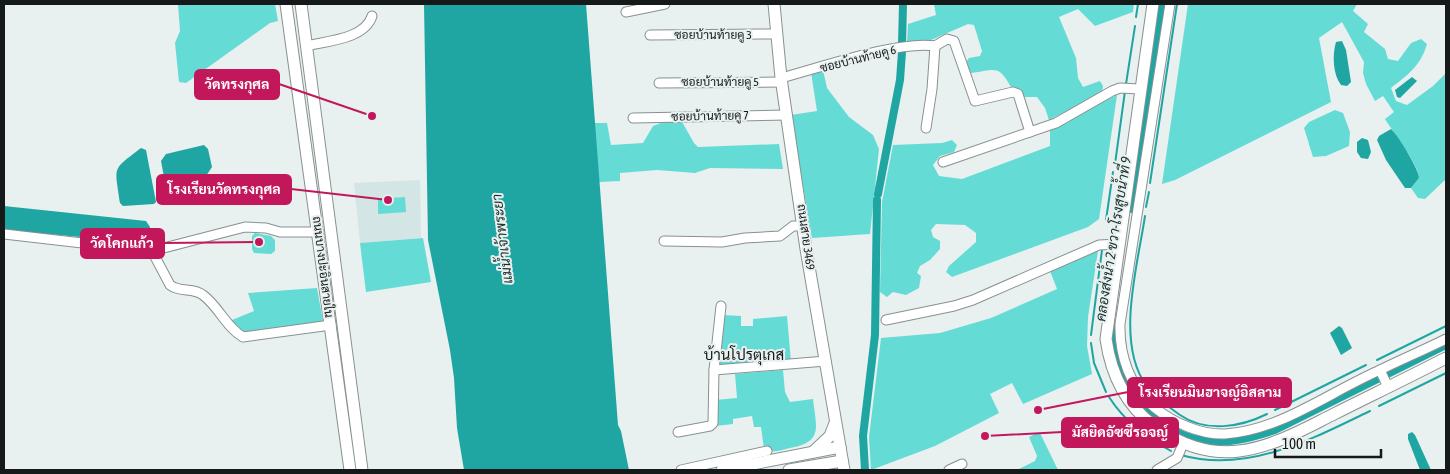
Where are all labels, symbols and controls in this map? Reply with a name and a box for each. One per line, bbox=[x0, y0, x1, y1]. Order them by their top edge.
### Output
street label: ซอยบ้านท้ายคู 3 bbox=[674, 28, 752, 43]
street label: ซอยบ้านท้ายคู 6 bbox=[819, 43, 898, 76]
callout: วัดทรงกุศล bbox=[195, 70, 279, 99]
street label: ซอยบ้านท้ายคู 5 bbox=[681, 75, 759, 90]
text: วัดทรงกุศล bbox=[205, 76, 269, 95]
street label: ซอยบ้านท้ายคู 7 bbox=[671, 108, 749, 125]
water label: คลองส่งน้ำ 2 ขวา-โรงสูบน้ำที่ 9 bbox=[1088, 154, 1136, 323]
callout: โรงเรียนวัดทรงกุศล bbox=[157, 175, 291, 204]
text: โรงเรียนวัดทรงกุศล bbox=[166, 180, 281, 200]
water label: แม่น้ำเจ้าพระยา bbox=[485, 193, 515, 285]
street label: ถนนสาย 3469 bbox=[794, 203, 818, 271]
street label: ถนนบางปะอินสายใน bbox=[310, 215, 337, 319]
callout: วัดโคกแก้ว bbox=[81, 229, 164, 258]
text: วัดโคกแก้ว bbox=[90, 234, 154, 251]
district label: บ้านโปรตุเกส bbox=[704, 345, 784, 366]
callout: โรงเรียนมินฮาจญ์อิสลาม bbox=[1128, 378, 1291, 407]
text: โรงเรียนมินฮาจญ์อิสลาม bbox=[1138, 383, 1281, 401]
callout: มัสยิดอัซซีรอจญ์ bbox=[1062, 418, 1178, 447]
text: มัสยิดอัซซีรอจญ์ bbox=[1072, 423, 1169, 441]
scale bar bbox=[1275, 426, 1381, 458]
text: 100 m bbox=[1282, 435, 1316, 452]

